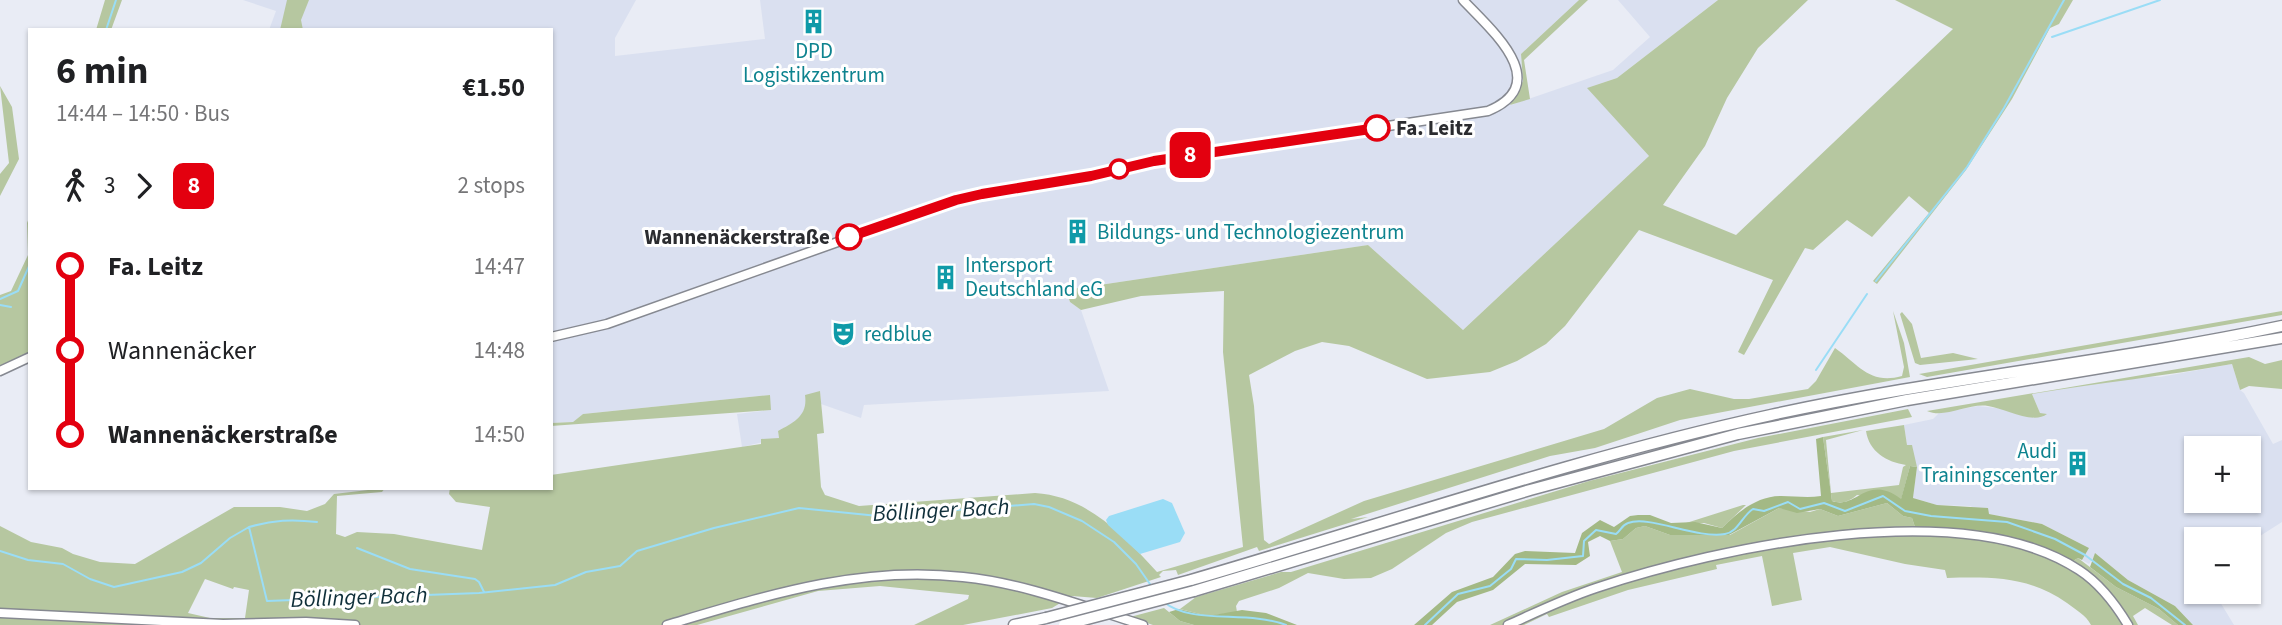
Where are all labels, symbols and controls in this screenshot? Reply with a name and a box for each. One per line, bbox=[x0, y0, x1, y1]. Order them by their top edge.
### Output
building icon: DPD Logistikzentrum bbox=[800, 8, 828, 36]
place label: DPD Logistikzentrum bbox=[743, 36, 885, 90]
text: 6 min bbox=[56, 44, 148, 98]
text: €1.50 bbox=[462, 69, 525, 106]
text: 14:44 – 14:50 · Bus bbox=[56, 97, 230, 130]
place label: Fa. Leitz bbox=[1396, 113, 1473, 143]
marker: Fa. Leitz bbox=[1364, 115, 1390, 141]
line badge: 8 bbox=[1167, 132, 1213, 178]
text: 8 bbox=[1184, 137, 1196, 172]
unlabelled marker bbox=[1109, 159, 1129, 179]
icon: walk bbox=[56, 167, 94, 205]
icon: forward bbox=[125, 167, 163, 205]
text: 8 bbox=[187, 168, 200, 203]
text: 3 bbox=[104, 169, 115, 202]
text: 2 stops bbox=[458, 169, 525, 202]
place label: Bildungs- und Technologiezentrum bbox=[1097, 217, 1404, 247]
building icon: Bildungs- und Technologiezentrum bbox=[1063, 218, 1091, 246]
place label: Wannenäckerstraße bbox=[644, 222, 830, 252]
marker: Wannenäckerstraße bbox=[836, 224, 862, 250]
text: Fa. Leitz bbox=[108, 248, 203, 285]
text: 14:47 bbox=[474, 250, 525, 283]
place label: Intersport Deutschland eG bbox=[965, 250, 1103, 304]
building icon: Intersport Deutschland eG bbox=[931, 263, 959, 291]
place label: redblue bbox=[864, 319, 932, 349]
theatre icon: redblue bbox=[830, 320, 858, 348]
text: Wannenäcker bbox=[108, 332, 256, 369]
text: 14:48 bbox=[474, 334, 525, 367]
text: Wannenäckerstraße bbox=[108, 416, 338, 453]
text: 14:50 bbox=[474, 418, 525, 451]
place label: Audi Trainingscenter bbox=[1921, 436, 2058, 490]
map controls bbox=[2184, 436, 2261, 604]
button: + bbox=[2184, 436, 2261, 513]
building icon: Audi Trainingscenter bbox=[2063, 449, 2091, 477]
water label: Böllinger Bach bbox=[872, 490, 1010, 530]
button: − bbox=[2184, 527, 2261, 604]
water label: Böllinger Bach bbox=[290, 578, 428, 616]

